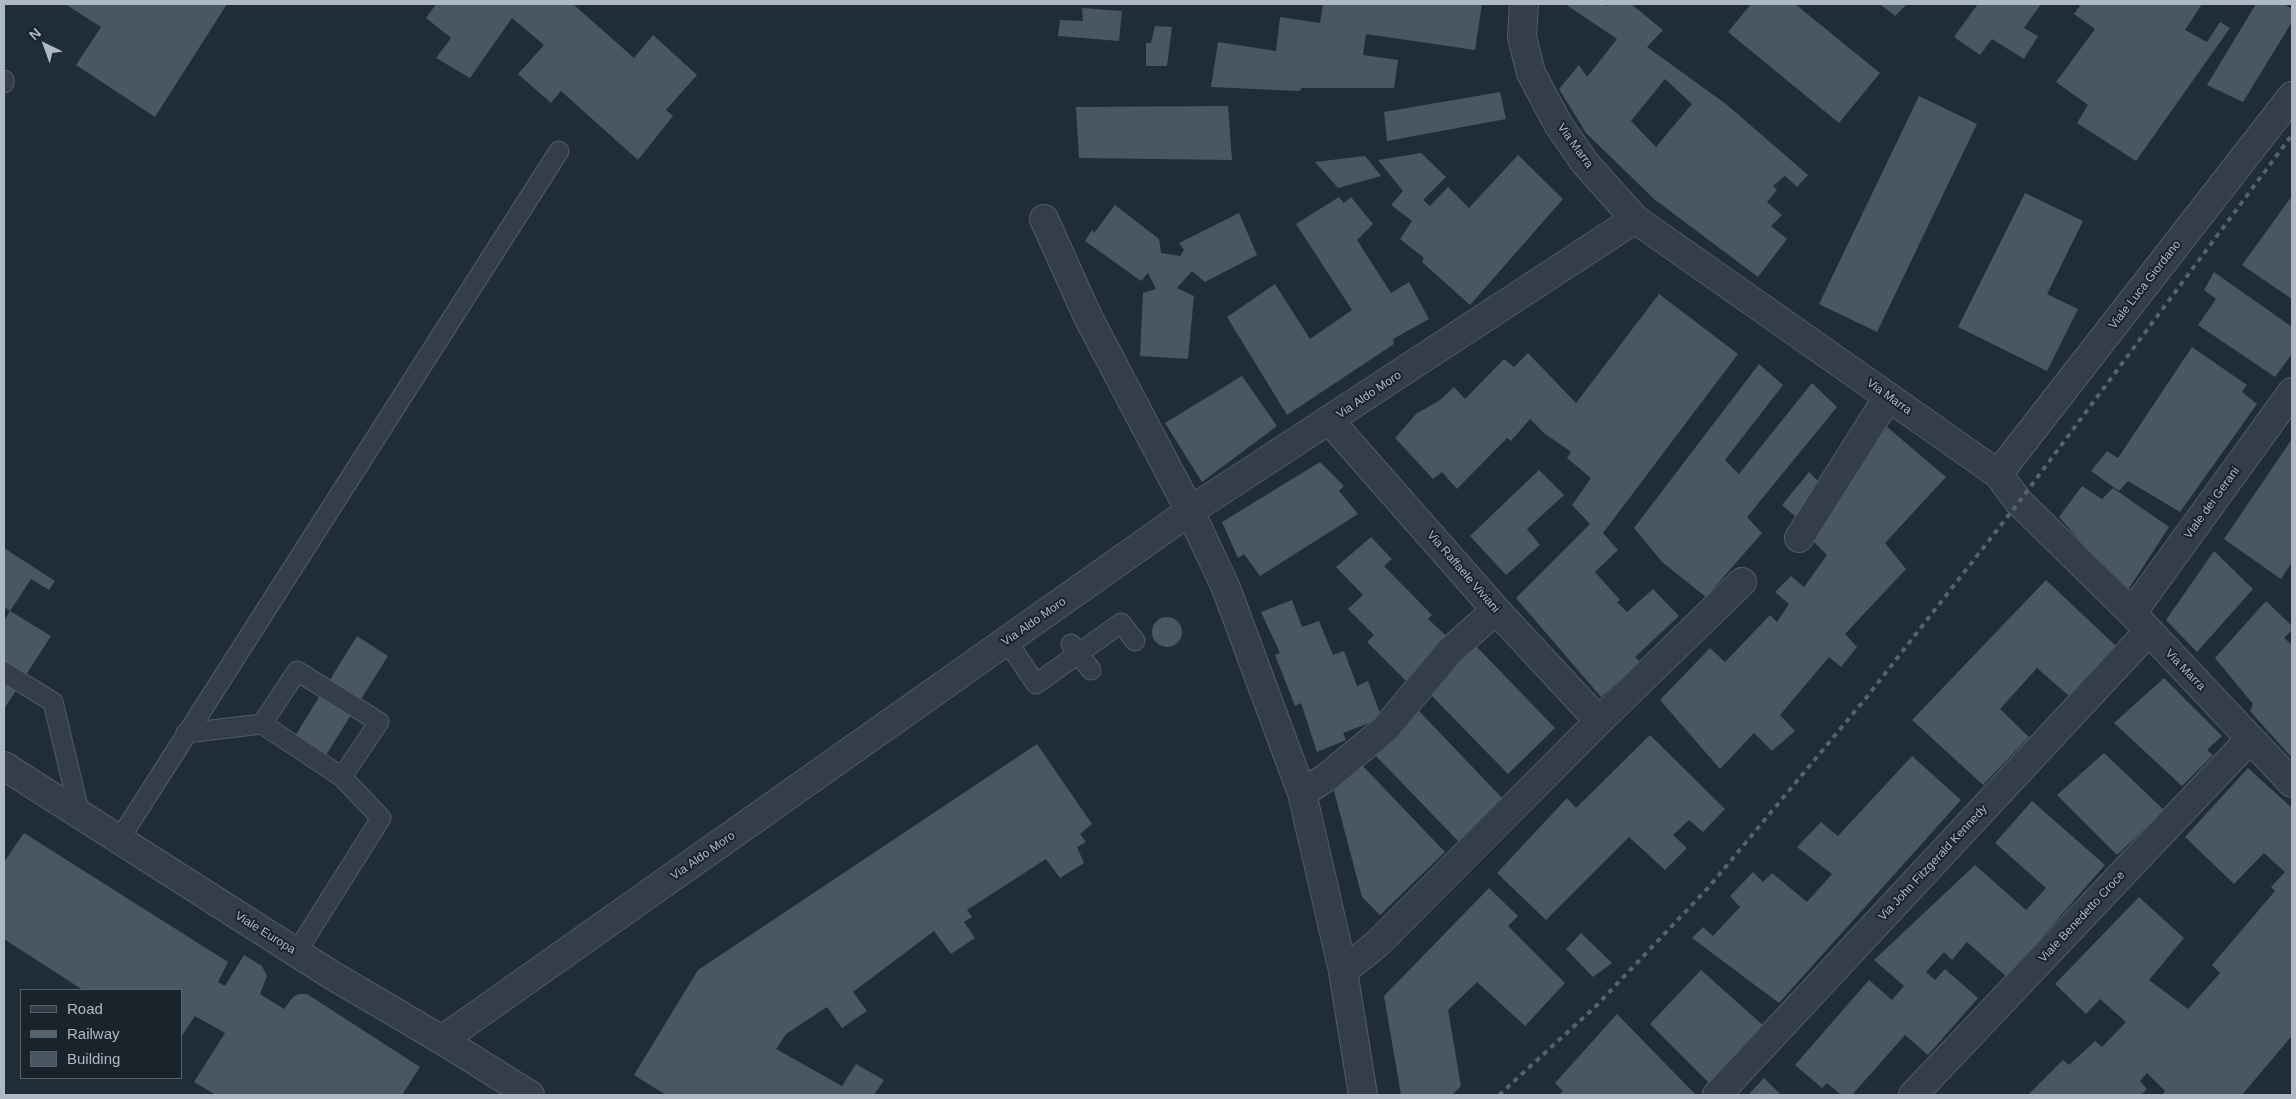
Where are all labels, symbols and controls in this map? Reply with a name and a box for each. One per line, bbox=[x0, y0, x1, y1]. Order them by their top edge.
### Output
north arrow bbox=[20, 20, 70, 70]
text: N bbox=[26, 25, 44, 43]
street label: Via Marra bbox=[1554, 121, 1596, 171]
street label: Viale Luca Giordano bbox=[2106, 238, 2184, 332]
street label: Via Aldo Moro bbox=[1334, 368, 1404, 422]
street label: Via Marra bbox=[1864, 376, 1914, 418]
street label: Viale dei Gerani bbox=[2181, 464, 2243, 542]
street label: Via Raffaele Viviani bbox=[1424, 528, 1502, 616]
street label: Via Aldo Moro bbox=[999, 595, 1069, 649]
street label: Via Marra bbox=[2162, 646, 2208, 694]
street label: Via John Fitzgerald Kennedy bbox=[1875, 802, 1991, 924]
street label: Via Aldo Moro bbox=[668, 829, 738, 883]
street label: Viale Benedetto Croce bbox=[2036, 868, 2128, 966]
street label: Viale Europa bbox=[232, 909, 298, 957]
legend bbox=[20, 989, 182, 1079]
text: Road bbox=[67, 1000, 103, 1017]
text: Railway bbox=[67, 1025, 120, 1042]
text: Building bbox=[67, 1050, 120, 1067]

